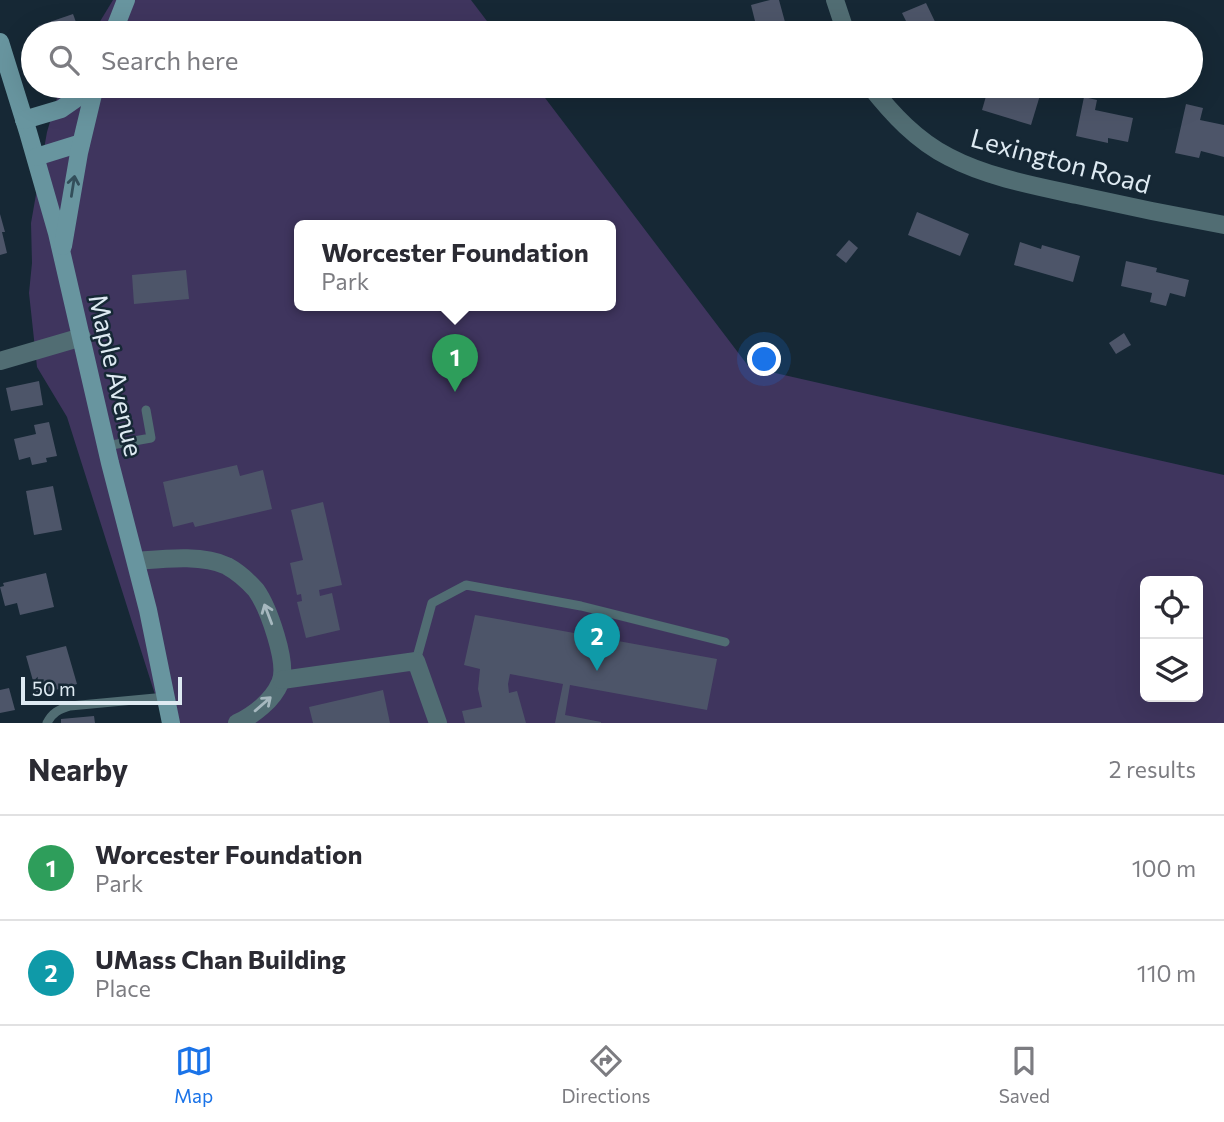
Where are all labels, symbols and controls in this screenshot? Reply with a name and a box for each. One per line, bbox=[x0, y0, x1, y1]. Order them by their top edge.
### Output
search box bbox=[21, 21, 1203, 98]
icon: search bbox=[45, 41, 83, 79]
text: Search here bbox=[101, 44, 239, 75]
street label: Lexington Road bbox=[968, 121, 1154, 199]
one-way arrow bbox=[67, 175, 80, 198]
popup bbox=[294, 220, 616, 311]
text: Worcester Foundation bbox=[321, 236, 589, 267]
text: Park bbox=[321, 267, 369, 295]
street label: Maple Avenue bbox=[83, 291, 151, 459]
pin: 1 bbox=[432, 334, 478, 392]
your location bbox=[747, 342, 781, 376]
map controls bbox=[1140, 576, 1203, 702]
button: locate bbox=[1140, 576, 1203, 639]
one-way arrow bbox=[260, 604, 273, 625]
pin: 2 bbox=[574, 613, 620, 671]
button: layers bbox=[1140, 639, 1203, 702]
scale bar bbox=[21, 674, 182, 706]
text: 50 m bbox=[32, 677, 76, 700]
one-way arrow bbox=[253, 696, 271, 712]
text: Nearby bbox=[28, 750, 128, 787]
text: 2 results bbox=[1109, 755, 1196, 783]
text: Worcester Foundation bbox=[95, 838, 363, 869]
text: 1 bbox=[46, 854, 56, 882]
text: 100 m bbox=[1132, 854, 1196, 882]
text: Park bbox=[95, 869, 143, 897]
text: UMass Chan Building bbox=[95, 943, 346, 974]
text: 2 bbox=[44, 959, 58, 987]
text: 110 m bbox=[1137, 959, 1196, 987]
text: Place bbox=[95, 974, 151, 1002]
tab: Map bbox=[174, 1042, 213, 1107]
tab: Directions bbox=[561, 1042, 651, 1107]
tab: Saved bbox=[999, 1042, 1050, 1107]

